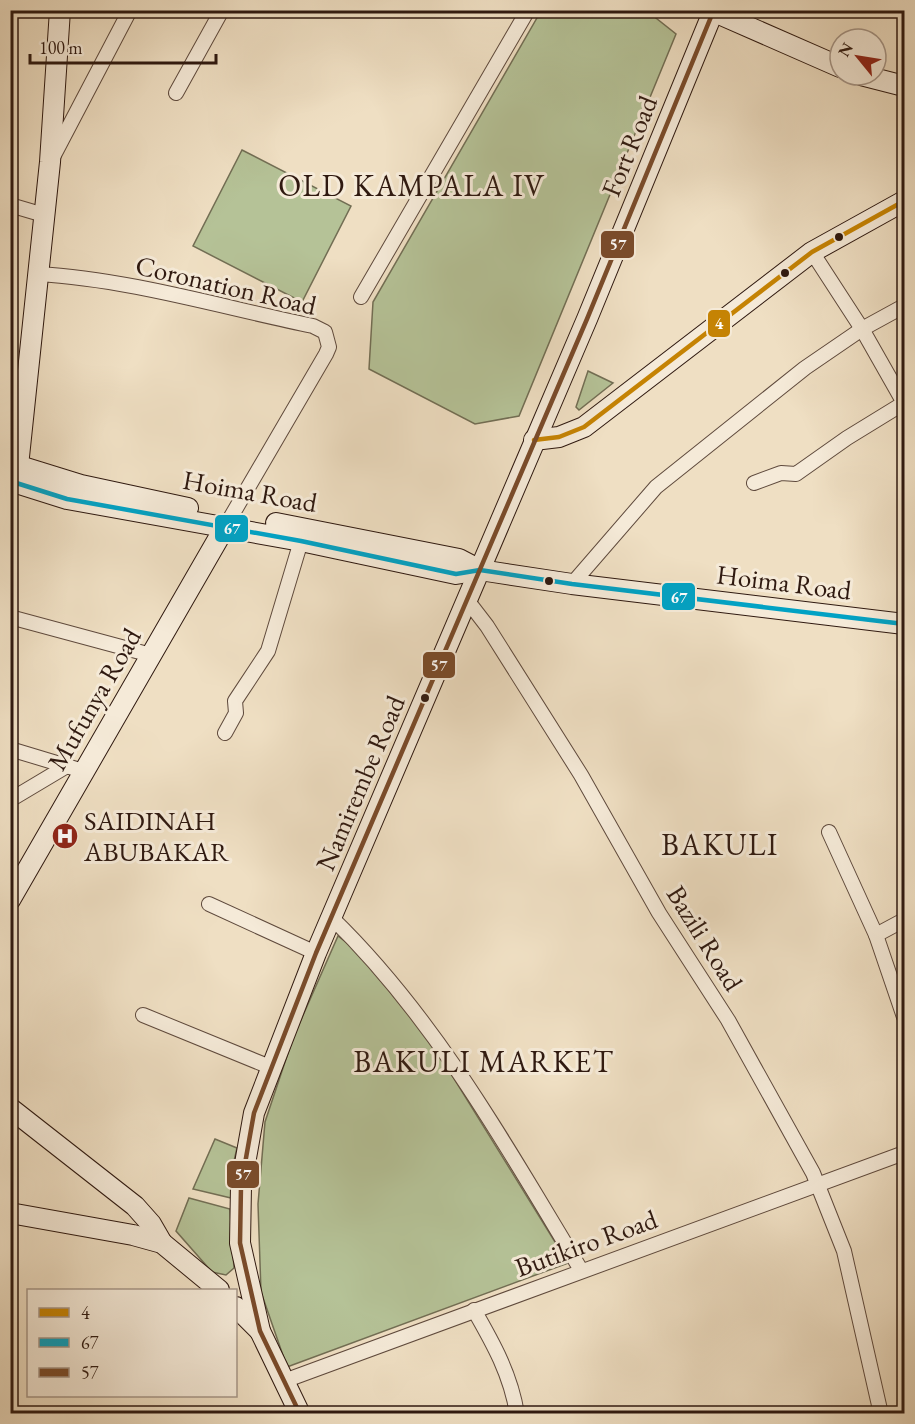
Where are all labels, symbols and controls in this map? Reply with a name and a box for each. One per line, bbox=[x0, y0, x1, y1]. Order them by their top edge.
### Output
scale bar bbox=[30, 27, 216, 65]
north arrow bbox=[828, 27, 888, 87]
text: 100 m bbox=[39, 36, 83, 59]
text: N bbox=[833, 39, 858, 61]
street label: Fort Road bbox=[593, 90, 665, 202]
district label: OLD KAMPALA IV bbox=[278, 166, 546, 205]
line badge: 57 bbox=[600, 230, 635, 259]
unlabelled marker bbox=[833, 231, 845, 243]
text: 57 bbox=[610, 234, 627, 255]
street label: Coronation Road bbox=[132, 247, 320, 323]
unlabelled marker bbox=[779, 267, 791, 279]
line badge: 4 bbox=[707, 309, 731, 338]
text: 4 bbox=[715, 313, 724, 334]
street label: Hoima Road bbox=[180, 462, 320, 520]
line badge: 67 bbox=[214, 514, 249, 543]
text: 67 bbox=[224, 518, 241, 539]
street label: Hoima Road bbox=[715, 556, 854, 608]
unlabelled marker bbox=[543, 575, 555, 587]
line badge: 67 bbox=[661, 582, 696, 611]
text: 67 bbox=[671, 587, 688, 608]
street label: Mufunya Road bbox=[39, 621, 149, 776]
line badge: 57 bbox=[422, 651, 456, 679]
text: 57 bbox=[431, 655, 448, 676]
street label: Namirembe Road bbox=[307, 690, 413, 876]
unlabelled marker bbox=[419, 692, 431, 704]
place label: SAIDINAH ABUBAKAR bbox=[83, 803, 230, 869]
hospital icon: SAIDINAH ABUBAKAR bbox=[50, 821, 80, 851]
district label: BAKULI bbox=[661, 825, 779, 864]
street label: Bazili Road bbox=[659, 879, 751, 998]
district label: BAKULI MARKET bbox=[354, 1042, 614, 1081]
line badge: 57 bbox=[226, 1160, 260, 1189]
text: 57 bbox=[235, 1164, 252, 1185]
street label: Butikiro Road bbox=[510, 1201, 662, 1285]
legend bbox=[27, 1289, 237, 1397]
text: 4 bbox=[81, 1301, 90, 1324]
text: 67 bbox=[81, 1331, 99, 1354]
text: 57 bbox=[81, 1361, 99, 1384]

